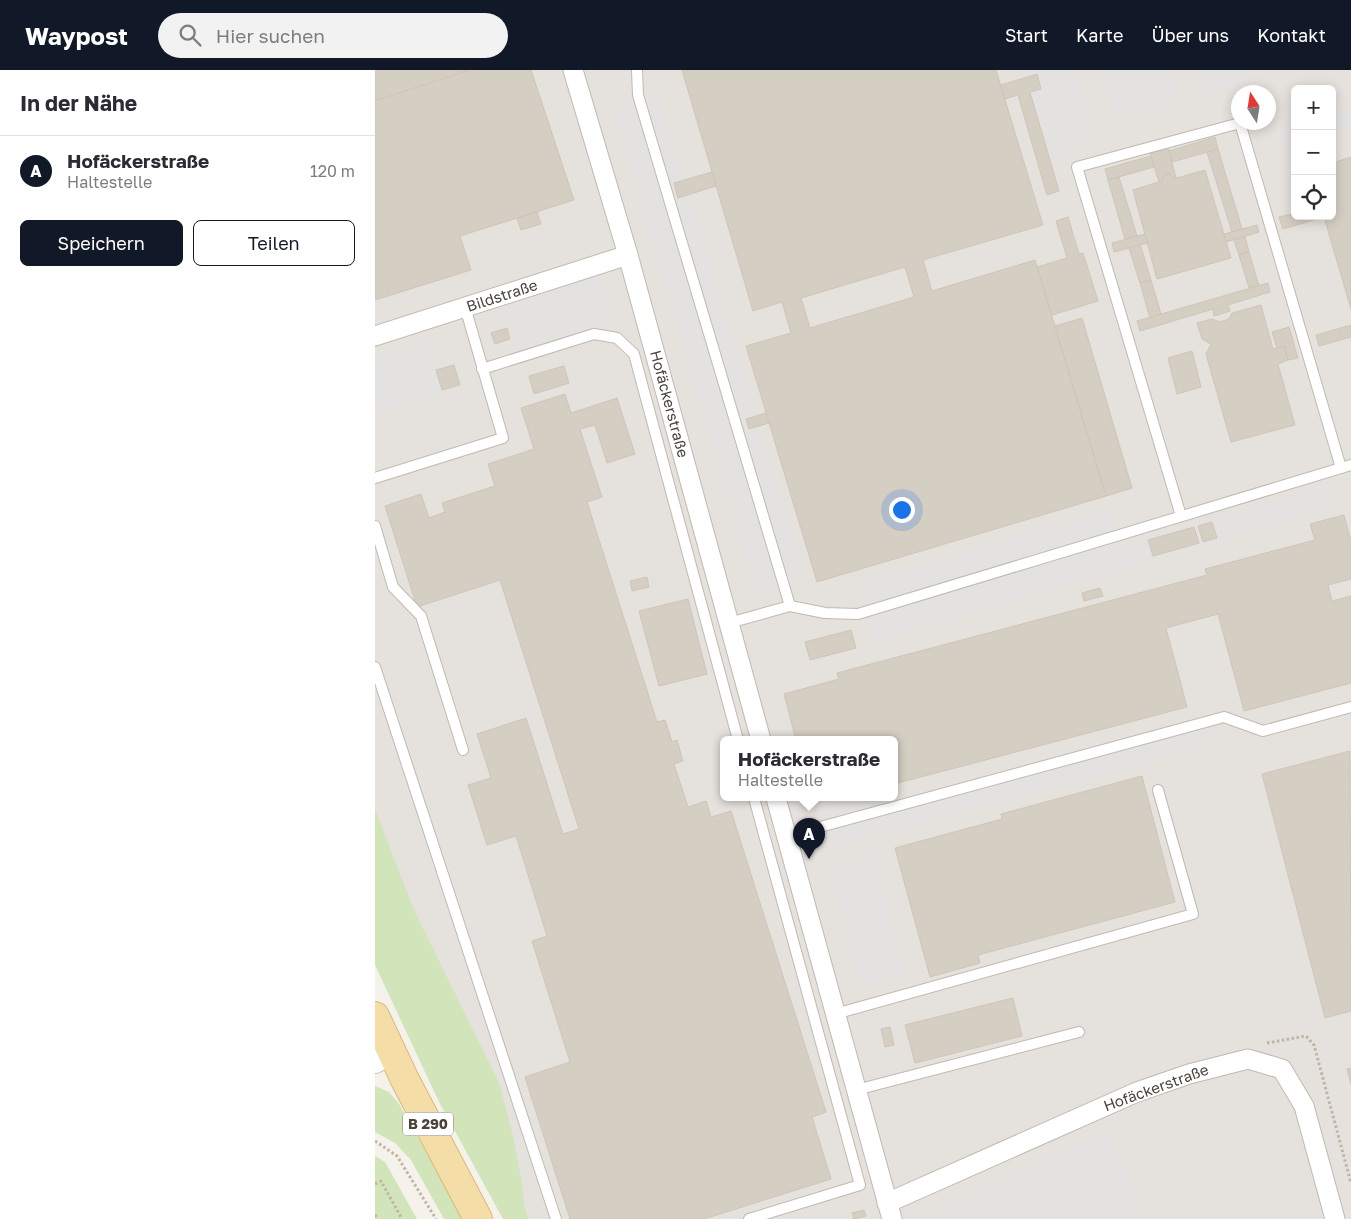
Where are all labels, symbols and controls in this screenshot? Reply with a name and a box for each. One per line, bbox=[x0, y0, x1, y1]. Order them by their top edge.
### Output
search box bbox=[158, 13, 508, 58]
text: Waypost bbox=[25, 21, 128, 50]
icon: search bbox=[176, 21, 204, 49]
text: Hier suchen bbox=[216, 24, 325, 47]
text: Start bbox=[1005, 24, 1048, 46]
text: Karte bbox=[1076, 24, 1123, 46]
text: Über uns bbox=[1151, 24, 1229, 46]
text: Kontakt bbox=[1257, 24, 1326, 46]
north arrow bbox=[1231, 85, 1276, 130]
map controls bbox=[1291, 85, 1336, 220]
button: + bbox=[1291, 85, 1336, 130]
text: In der Nähe bbox=[20, 90, 137, 116]
button: − bbox=[1291, 130, 1336, 175]
text: Hofäckerstraße bbox=[67, 149, 209, 172]
text: A bbox=[30, 161, 42, 181]
text: 120 m bbox=[310, 161, 355, 181]
text: Haltestelle bbox=[67, 172, 152, 192]
button: locate bbox=[1291, 175, 1336, 220]
button: Speichern bbox=[20, 220, 183, 266]
button: Teilen bbox=[193, 220, 355, 266]
street label: Bildstraße bbox=[464, 275, 540, 315]
street label: Hofäckerstraße bbox=[647, 348, 693, 460]
your location bbox=[889, 497, 915, 523]
popup bbox=[720, 736, 898, 801]
text: Hofäckerstraße bbox=[738, 747, 880, 770]
text: Haltestelle bbox=[738, 770, 823, 790]
pin: A bbox=[793, 818, 825, 859]
street label: Hofäckerstraße bbox=[1101, 1060, 1211, 1114]
road number: B 290 bbox=[403, 1112, 453, 1136]

